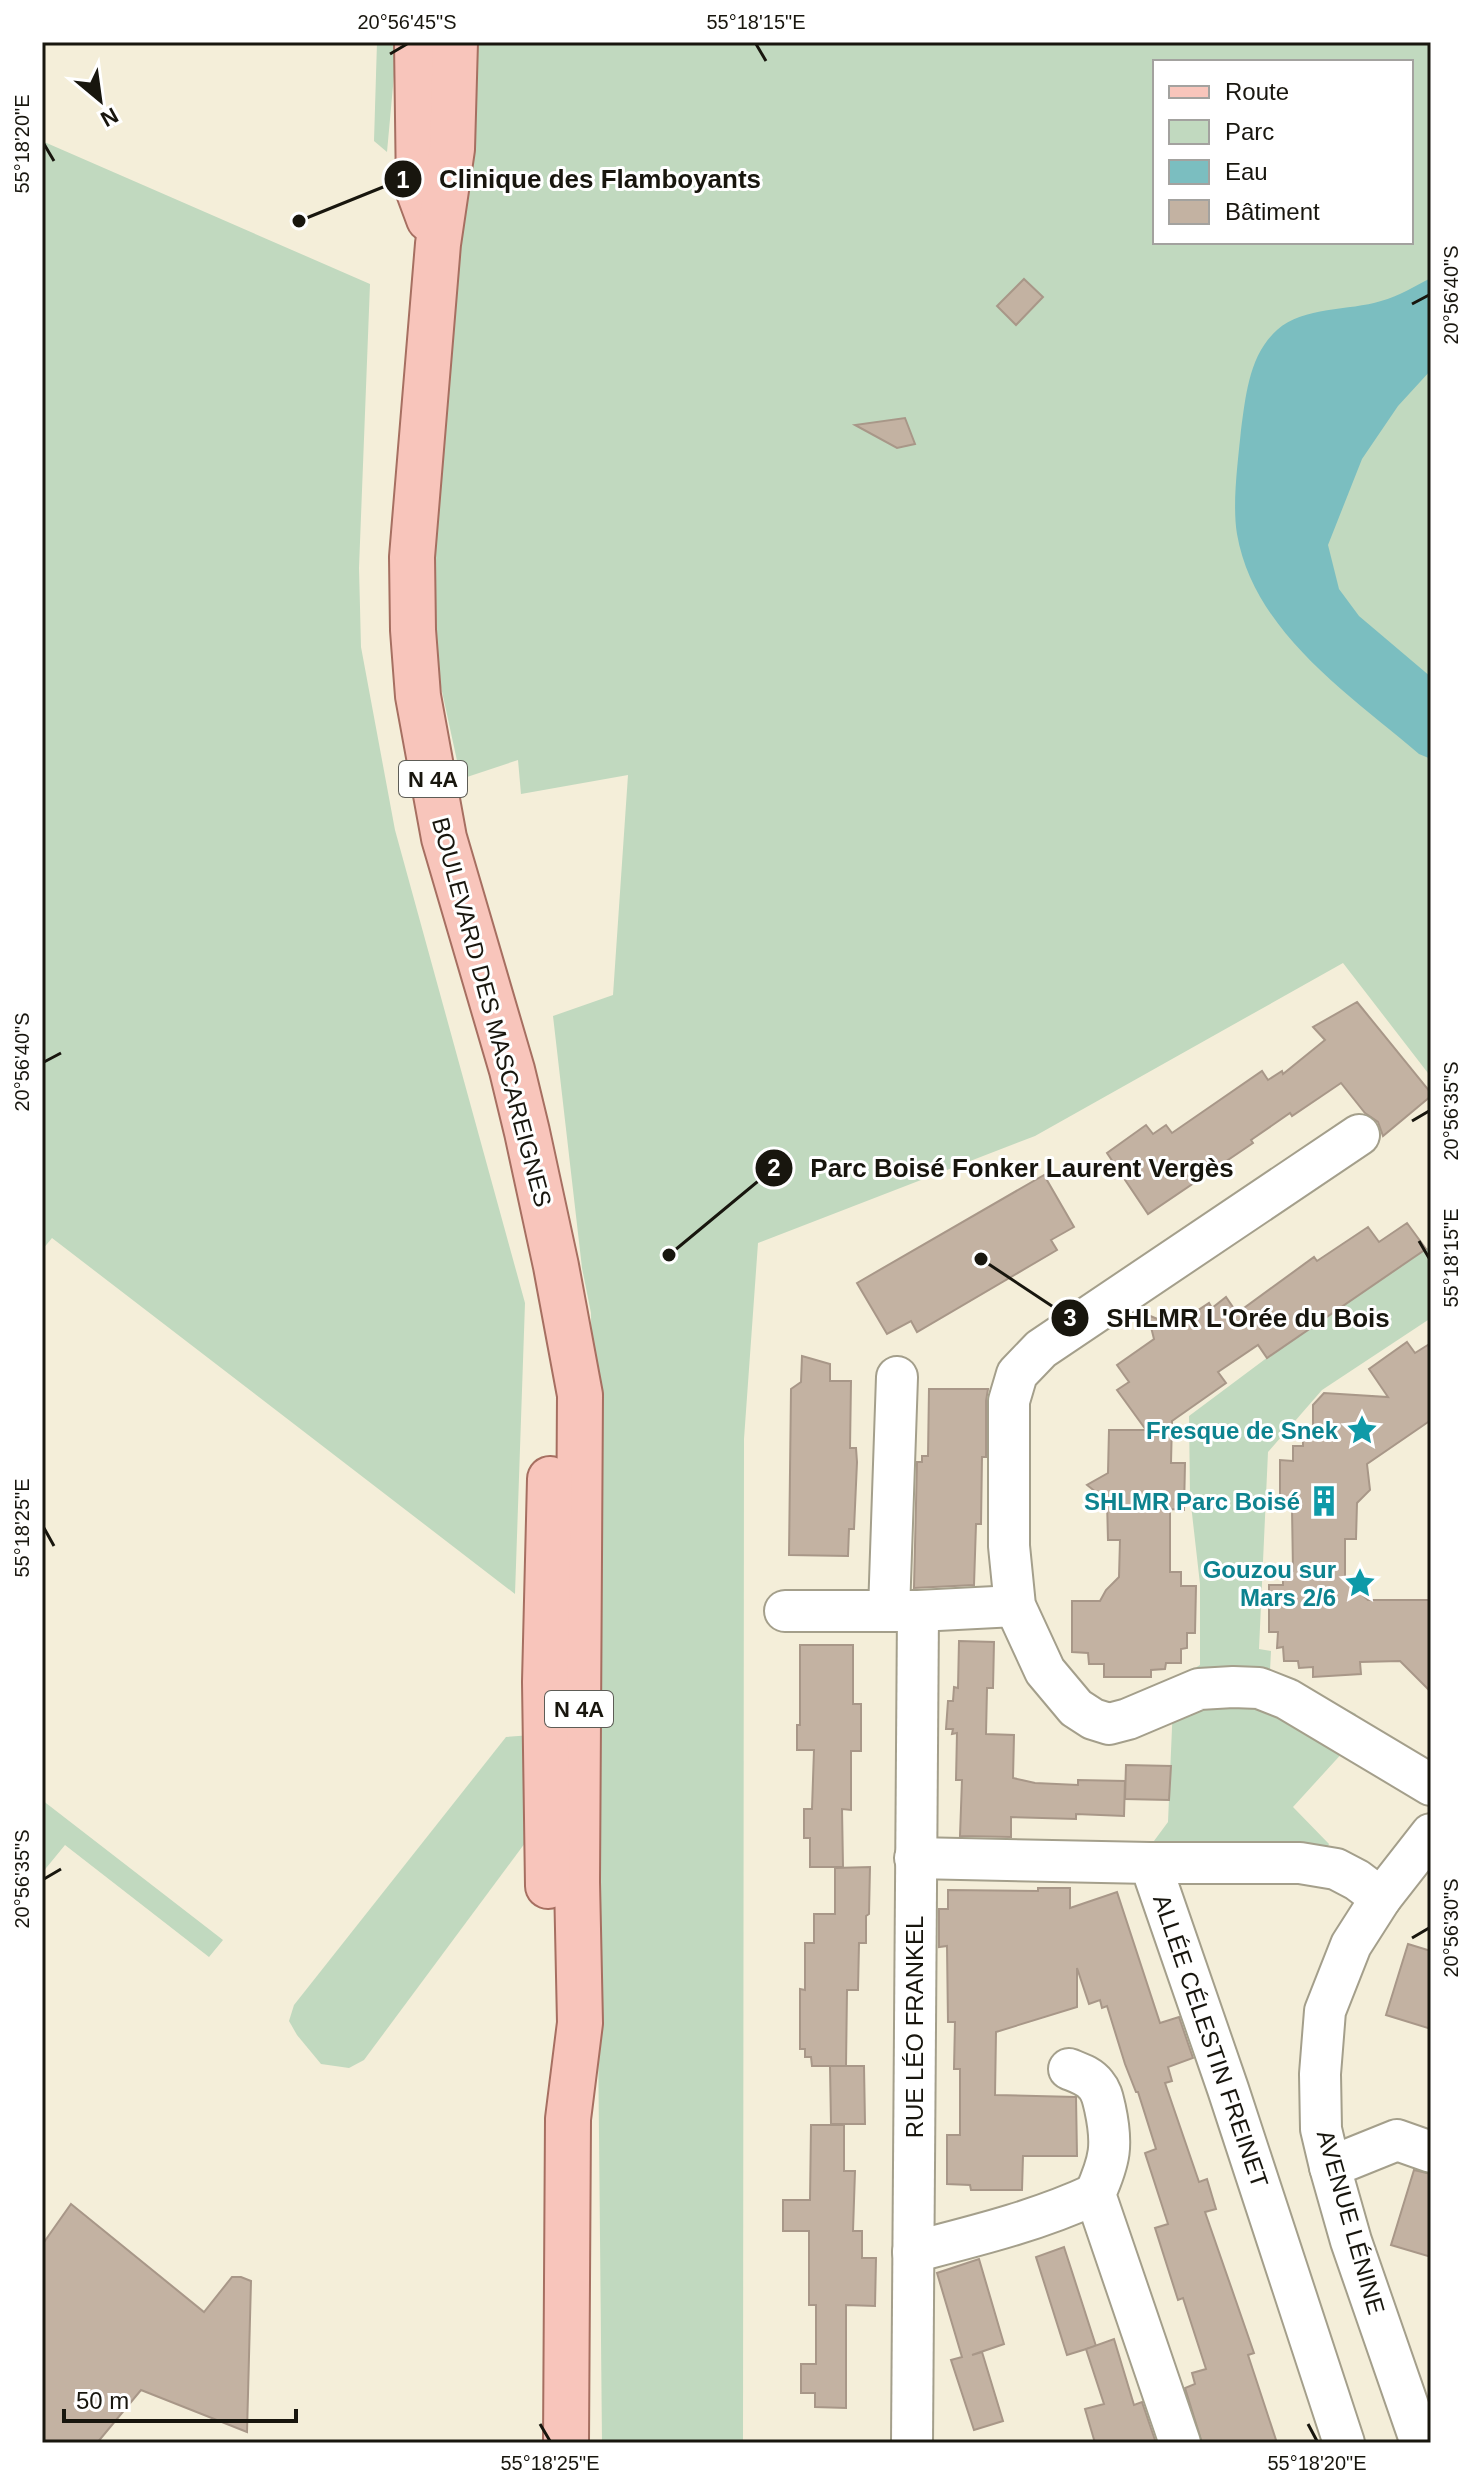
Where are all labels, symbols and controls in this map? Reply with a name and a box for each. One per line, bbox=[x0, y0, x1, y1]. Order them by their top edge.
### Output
text: 20°56'45"S bbox=[358, 11, 457, 33]
text: 55°18'15"E bbox=[707, 11, 806, 33]
north arrow bbox=[60, 60, 140, 140]
legend bbox=[1153, 60, 1413, 244]
text: Route bbox=[1225, 78, 1289, 105]
text: 55°18'20"E bbox=[11, 95, 33, 194]
text: N bbox=[96, 102, 122, 132]
text: Parc bbox=[1225, 118, 1274, 145]
callout: Clinique des Flamboyants bbox=[383, 154, 777, 204]
text: Eau bbox=[1225, 158, 1268, 185]
text: Clinique des Flamboyants bbox=[439, 164, 761, 194]
text: 1 bbox=[396, 166, 410, 193]
text: Bâtiment bbox=[1225, 198, 1320, 225]
text: 20°56'40"S bbox=[1440, 246, 1462, 345]
road number: N 4A bbox=[399, 761, 467, 797]
street label: BOULEVARD DES MASCAREIGNES bbox=[427, 814, 557, 1210]
text: 20°56'40"S bbox=[11, 1013, 33, 1112]
text: 20°56'35"S bbox=[1440, 1062, 1462, 1161]
callout: Parc Boisé Fonker Laurent Vergès bbox=[754, 1143, 1250, 1193]
text: Parc Boisé Fonker Laurent Vergès bbox=[810, 1153, 1234, 1183]
text: 2 bbox=[767, 1154, 781, 1181]
text: 55°18'15"E bbox=[1440, 1209, 1462, 1308]
callout: SHLMR L'Orée du Bois bbox=[1050, 1293, 1406, 1343]
text: SHLMR L'Orée du Bois bbox=[1106, 1303, 1390, 1333]
text: 3 bbox=[1063, 1304, 1077, 1331]
place icon: Fresque de Snek bbox=[1345, 1413, 1379, 1447]
place label: Fresque de Snek bbox=[1146, 1417, 1339, 1444]
text: 55°18'25"E bbox=[11, 1479, 33, 1578]
building icon: SHLMR Parc Boisé bbox=[1307, 1484, 1341, 1518]
place label: SHLMR Parc Boisé bbox=[1084, 1488, 1300, 1515]
place label: Gouzou sur Mars 2/6 bbox=[1203, 1556, 1336, 1611]
place icon: Gouzou sur Mars 2/6 bbox=[1343, 1566, 1377, 1600]
road number: N 4A bbox=[545, 1691, 613, 1727]
text: 20°56'35"S bbox=[11, 1830, 33, 1929]
text: 20°56'30"S bbox=[1440, 1879, 1462, 1978]
street label: ALLÉE CÉLESTIN FREINET bbox=[1148, 1891, 1274, 2191]
street label: RUE LÉO FRANKEL bbox=[901, 1916, 928, 2138]
street label: AVENUE LÉNINE bbox=[1312, 2127, 1390, 2317]
scale bar bbox=[64, 2373, 296, 2423]
text: 50 m bbox=[76, 2387, 129, 2414]
text: 55°18'25"E bbox=[501, 2452, 600, 2474]
text: 55°18'20"E bbox=[1268, 2452, 1367, 2474]

